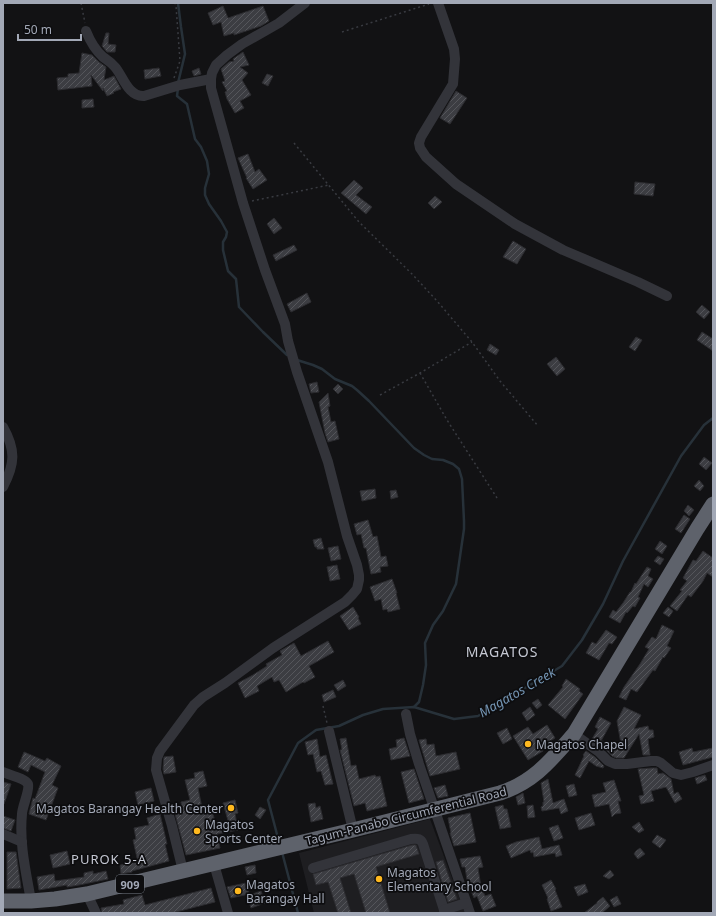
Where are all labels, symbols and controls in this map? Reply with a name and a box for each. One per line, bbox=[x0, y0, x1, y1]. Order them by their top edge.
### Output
scale bar bbox=[18, 16, 81, 42]
text: 50 m bbox=[24, 21, 52, 38]
district label: MAGATOS bbox=[466, 642, 538, 661]
water label: Magatos Creek bbox=[475, 662, 559, 721]
place label: Magatos Chapel bbox=[536, 736, 627, 753]
marker: Magatos Chapel bbox=[523, 739, 533, 749]
street label: Tagum-Panabo Circumferential Road bbox=[304, 783, 508, 849]
place label: Magatos Barangay Health Center bbox=[36, 800, 223, 817]
marker: Magatos Barangay Health Center bbox=[226, 803, 236, 813]
place label: Magatos Sports Center bbox=[205, 816, 282, 847]
marker: Magatos Sports Center bbox=[192, 826, 202, 836]
district label: PUROK 5-A bbox=[71, 850, 147, 868]
place label: Magatos Elementary School bbox=[387, 864, 492, 895]
marker: Magatos Elementary School bbox=[374, 874, 384, 884]
road number: 909 bbox=[116, 875, 144, 893]
place label: Magatos Barangay Hall bbox=[246, 876, 325, 907]
marker: Magatos Barangay Hall bbox=[233, 886, 243, 896]

